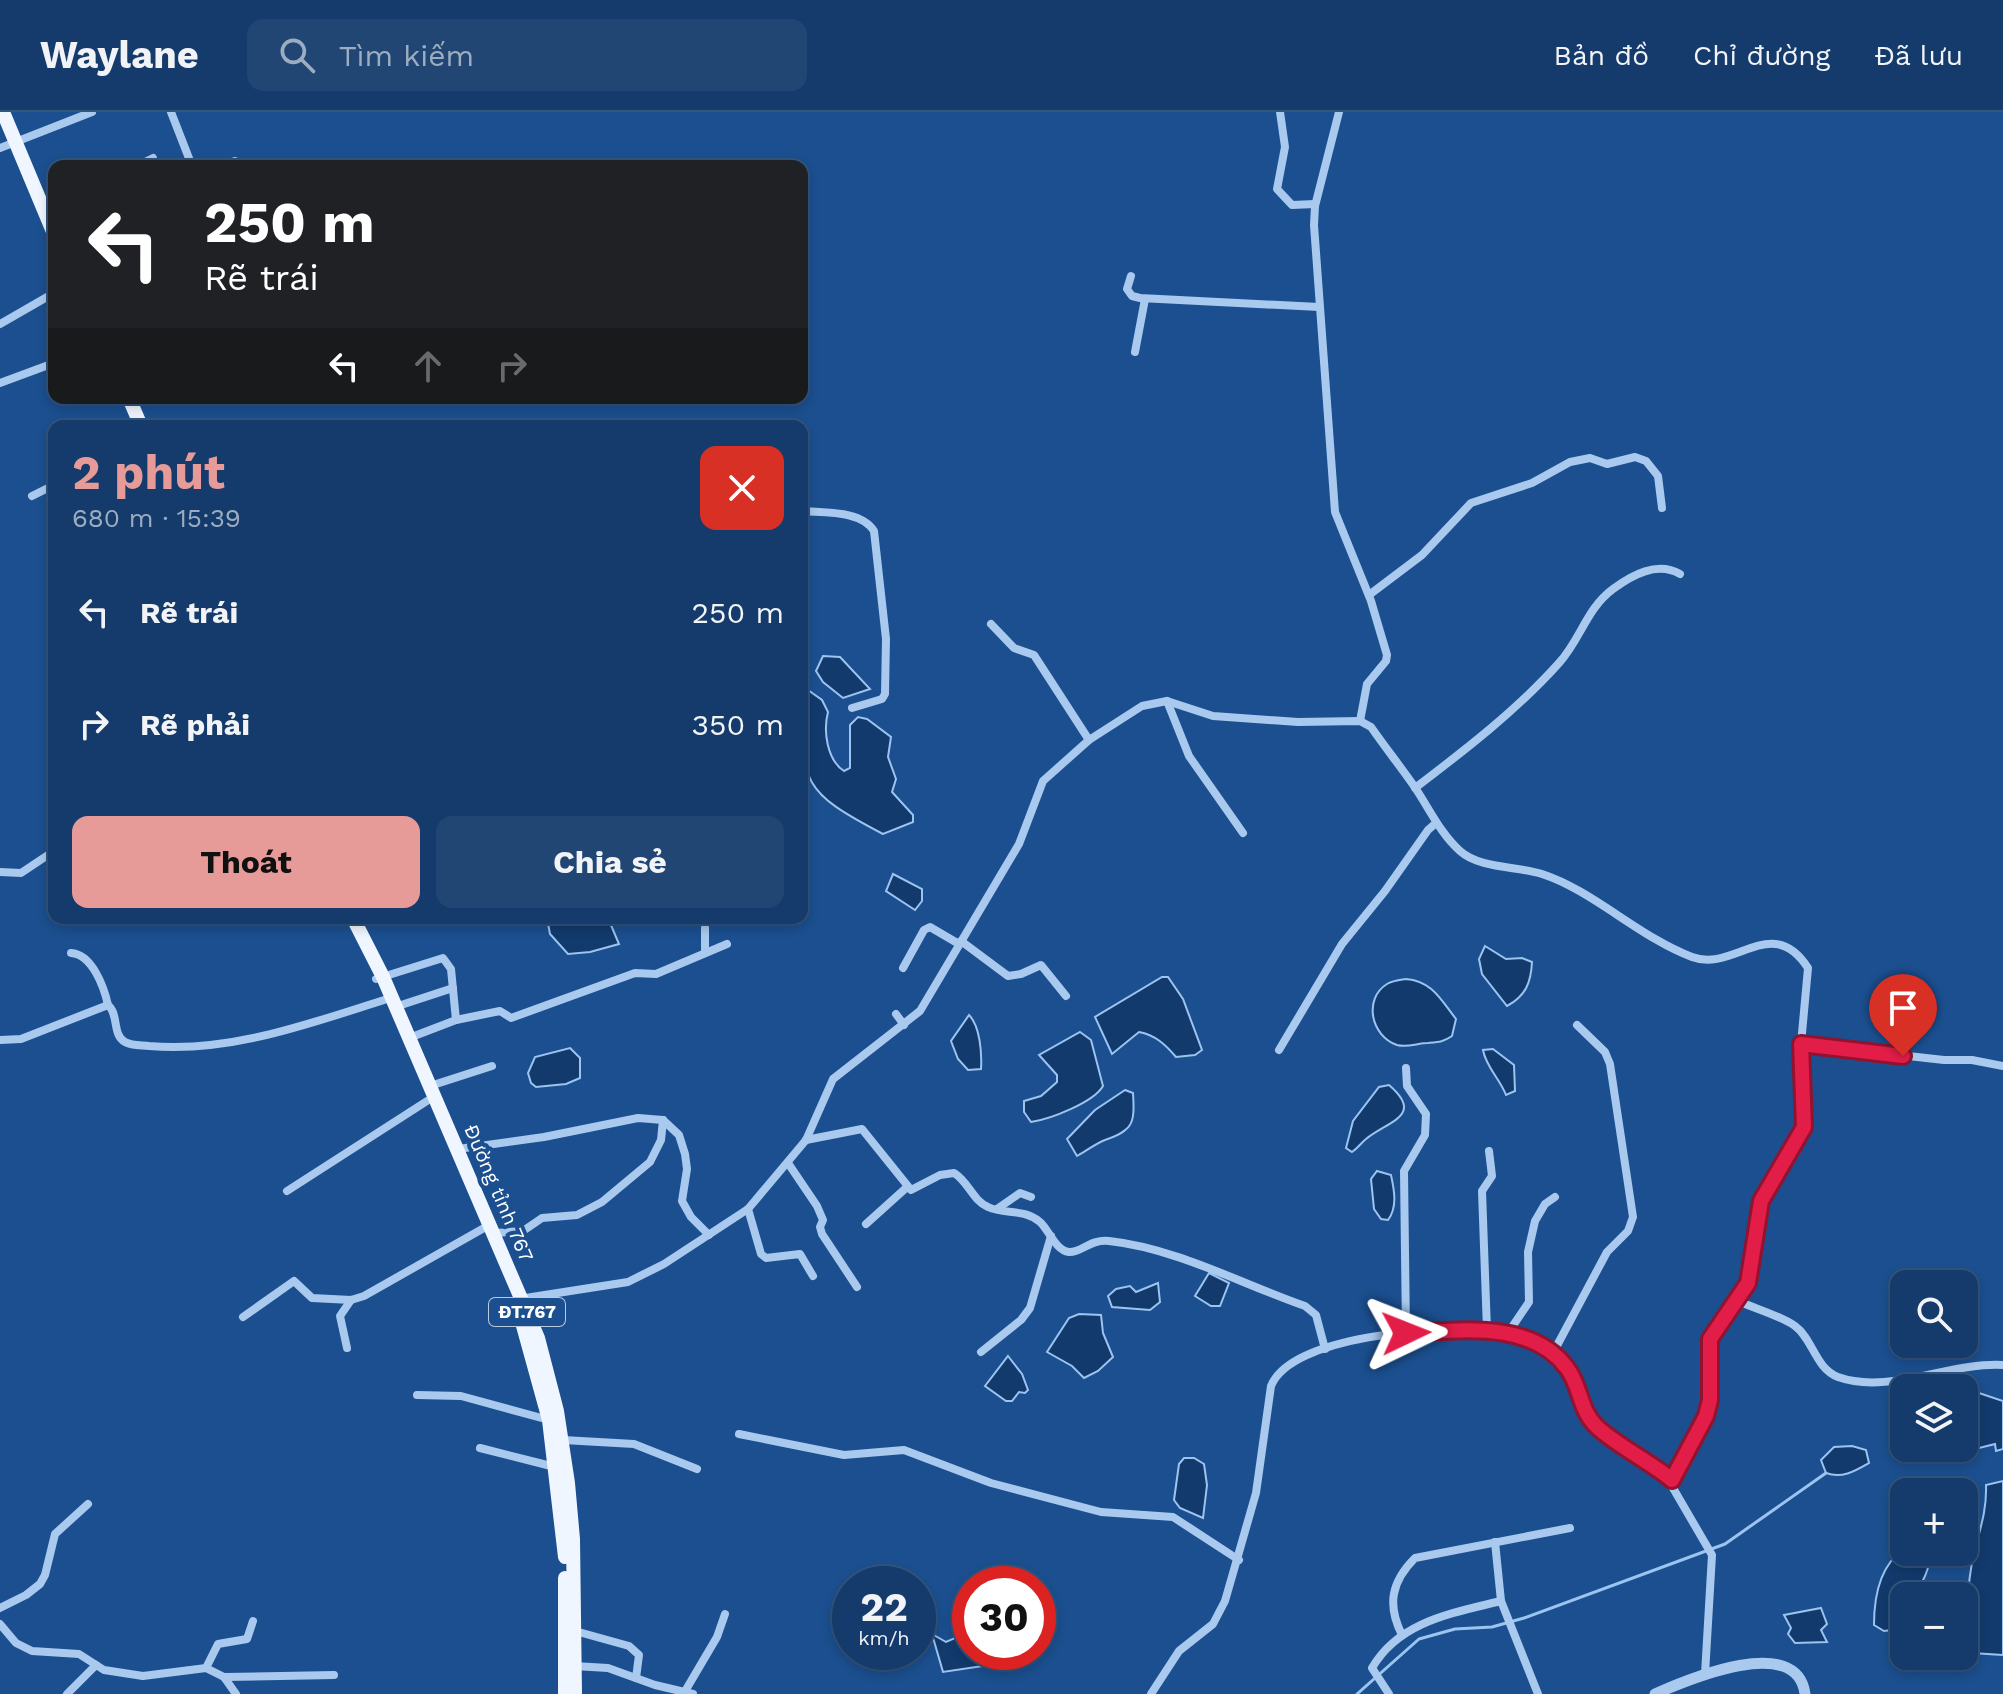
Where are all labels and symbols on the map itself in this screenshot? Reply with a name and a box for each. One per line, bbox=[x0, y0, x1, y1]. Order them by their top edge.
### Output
pin bbox=[1869, 974, 1937, 1056]
street label: Đường tỉnh 767 bbox=[459, 1121, 539, 1265]
position arrow bbox=[1364, 1291, 1448, 1375]
road number: ĐT.767 bbox=[489, 1298, 565, 1326]
speed limit sign: 30 bbox=[952, 1566, 1056, 1670]

